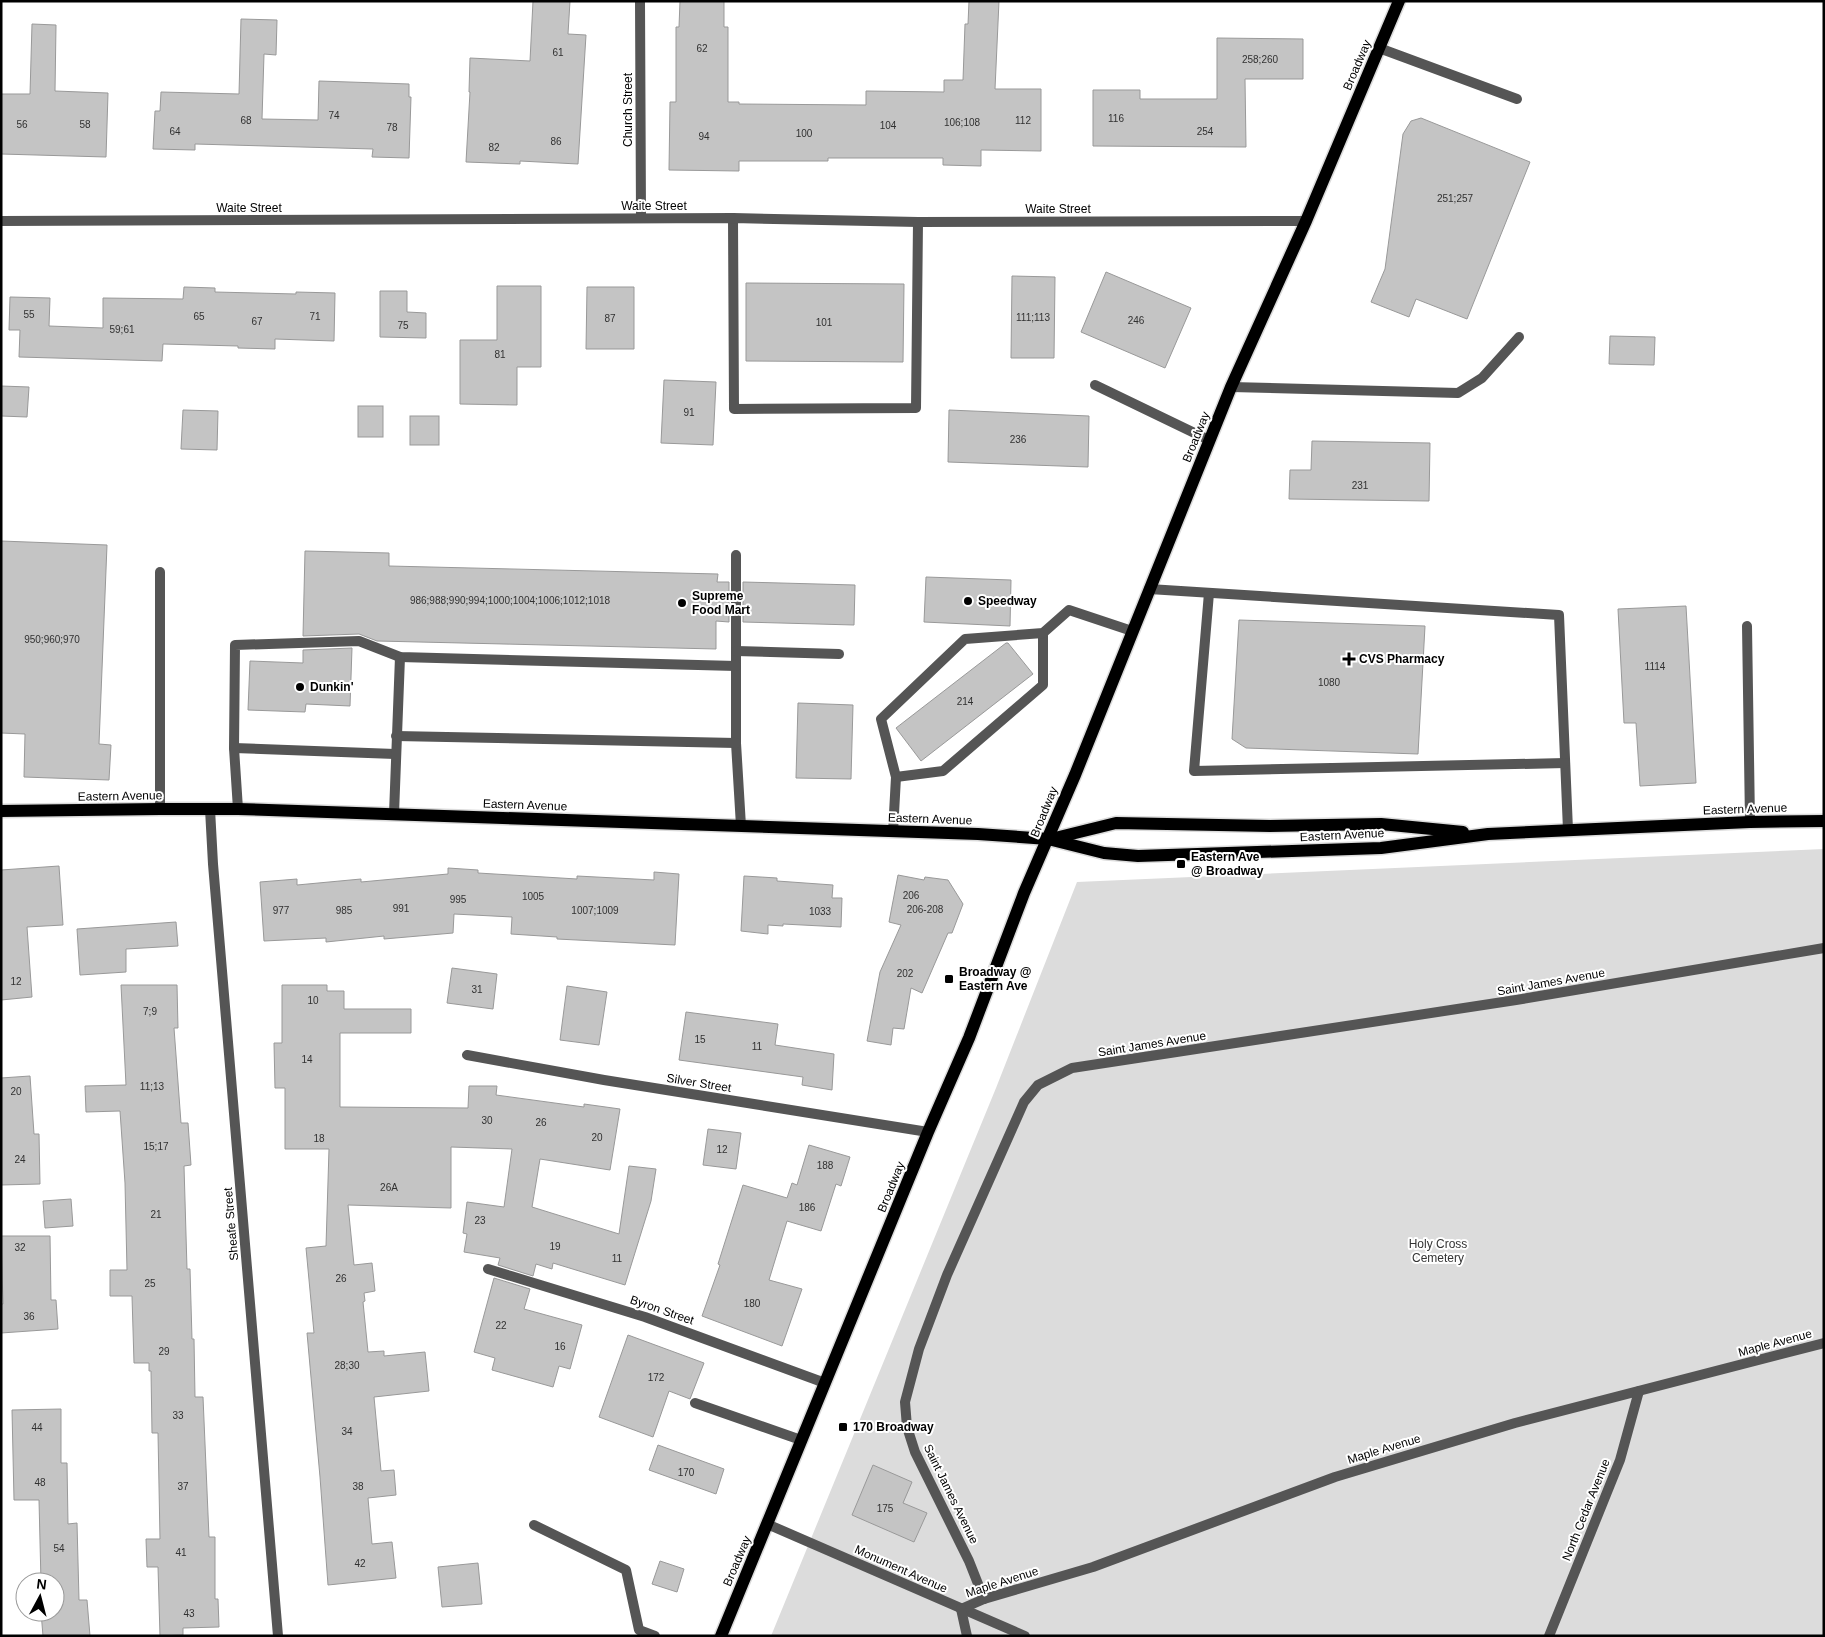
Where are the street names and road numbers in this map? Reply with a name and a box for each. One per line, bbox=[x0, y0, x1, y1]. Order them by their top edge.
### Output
street label: Broadway bbox=[1340, 38, 1374, 92]
street label: Church Street bbox=[621, 72, 635, 147]
street label: Waite Street bbox=[621, 199, 687, 213]
street label: Waite Street bbox=[216, 201, 282, 215]
street label: Waite Street bbox=[1025, 202, 1091, 216]
street label: Broadway bbox=[1180, 410, 1212, 464]
street label: Broadway bbox=[1028, 785, 1060, 839]
street label: Eastern Avenue bbox=[78, 788, 163, 804]
street label: Eastern Avenue bbox=[483, 797, 568, 813]
street label: Eastern Avenue bbox=[1703, 801, 1788, 817]
street label: Eastern Avenue bbox=[888, 811, 973, 827]
street label: Eastern Avenue bbox=[1299, 826, 1385, 844]
street label: Saint James Avenue bbox=[1496, 966, 1606, 998]
street label: Saint James Avenue bbox=[1097, 1028, 1207, 1059]
street label: Silver Street bbox=[666, 1071, 733, 1095]
street label: Broadway bbox=[875, 1160, 907, 1214]
street label: Sheafe Street bbox=[221, 1186, 241, 1261]
street label: Byron Street bbox=[628, 1293, 696, 1328]
street label: Maple Avenue bbox=[1737, 1326, 1814, 1360]
street label: Maple Avenue bbox=[1346, 1431, 1423, 1467]
street label: Saint James Avenue bbox=[921, 1442, 981, 1546]
street label: North Cedar Avenue bbox=[1559, 1457, 1613, 1563]
street label: Broadway bbox=[720, 1534, 754, 1588]
street label: Monument Avenue bbox=[853, 1542, 950, 1596]
street label: Maple Avenue bbox=[964, 1564, 1041, 1600]

